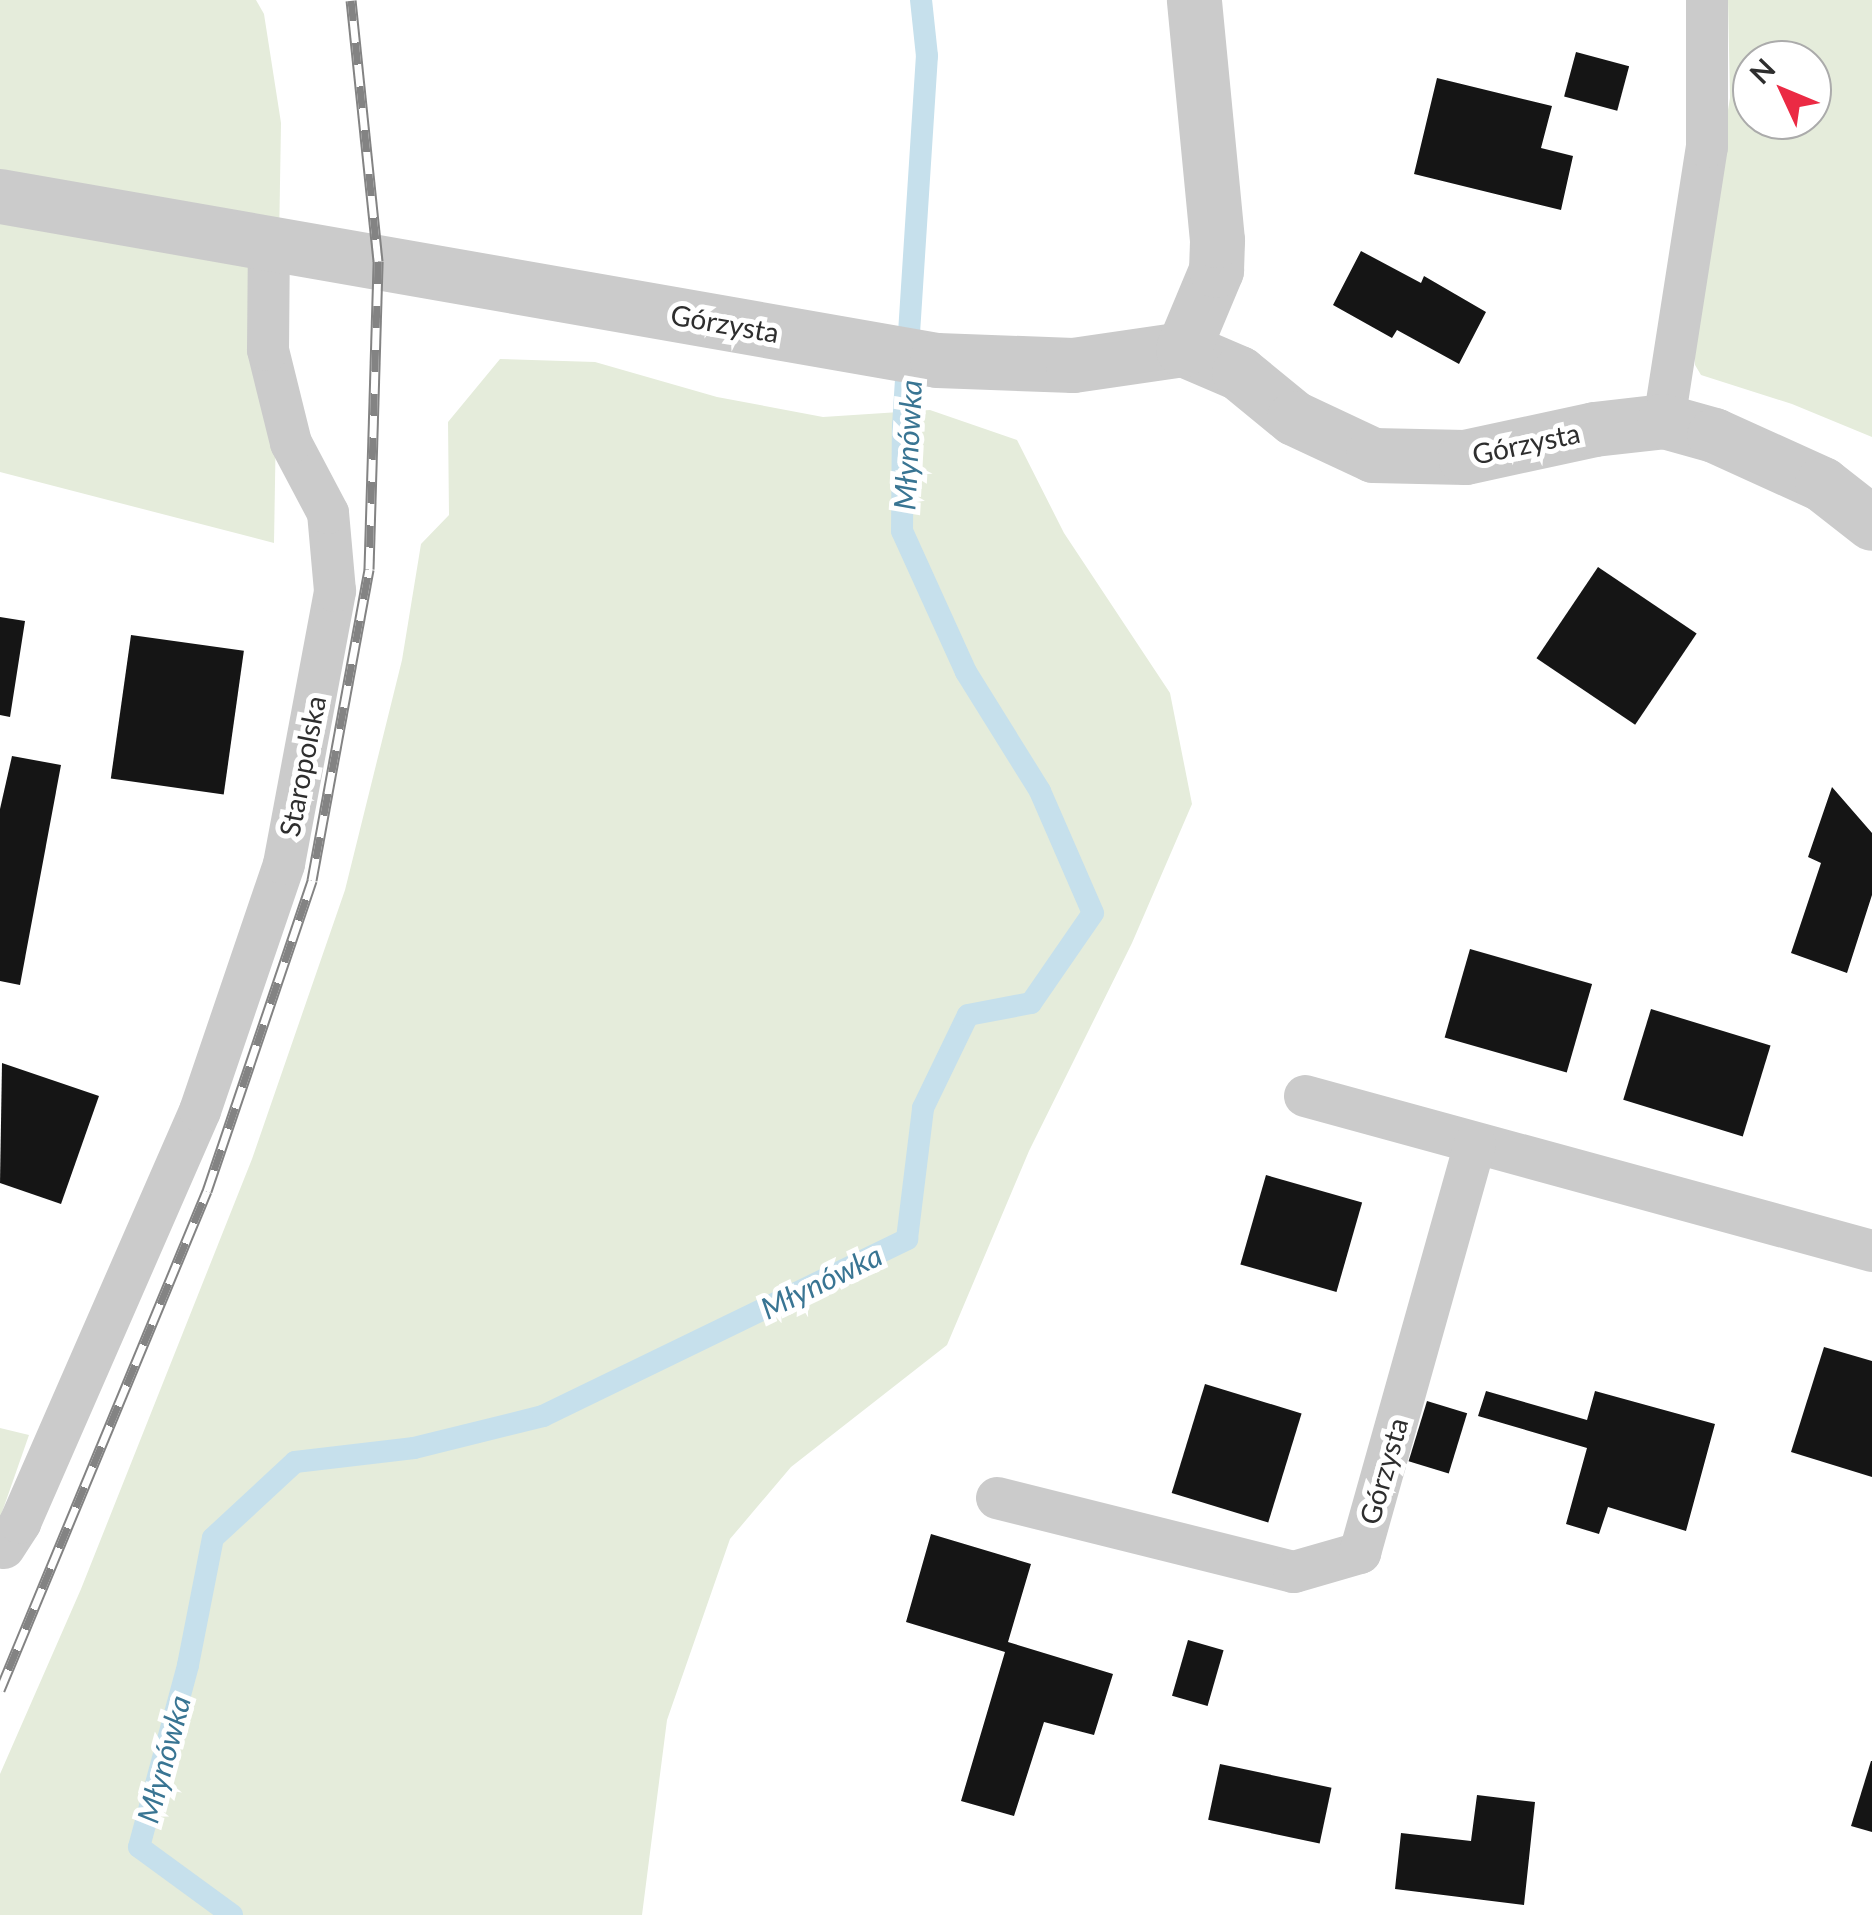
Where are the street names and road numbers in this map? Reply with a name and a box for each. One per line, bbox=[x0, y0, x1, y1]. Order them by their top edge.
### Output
street label: Górzysta bbox=[668, 297, 782, 349]
street label: Górzysta bbox=[1469, 415, 1583, 471]
street label: Staropolska bbox=[272, 693, 332, 839]
street label: Górzysta bbox=[1352, 1414, 1414, 1528]

